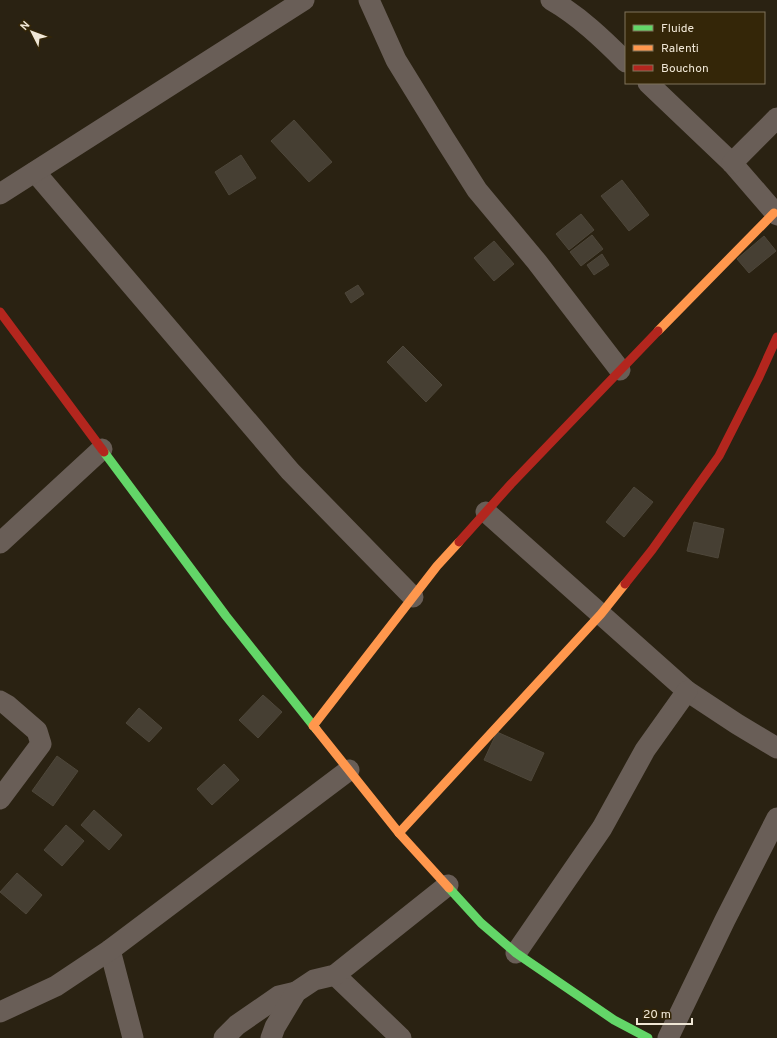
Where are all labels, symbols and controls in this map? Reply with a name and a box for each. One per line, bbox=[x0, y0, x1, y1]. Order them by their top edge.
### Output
north arrow bbox=[12, 12, 52, 52]
legend bbox=[625, 12, 765, 84]
text: N bbox=[17, 18, 33, 34]
text: Fluide bbox=[661, 21, 694, 37]
text: Ralenti bbox=[661, 41, 699, 57]
text: Bouchon bbox=[661, 61, 709, 77]
scale bar bbox=[637, 1000, 692, 1026]
text: 20 m bbox=[643, 1007, 671, 1023]

